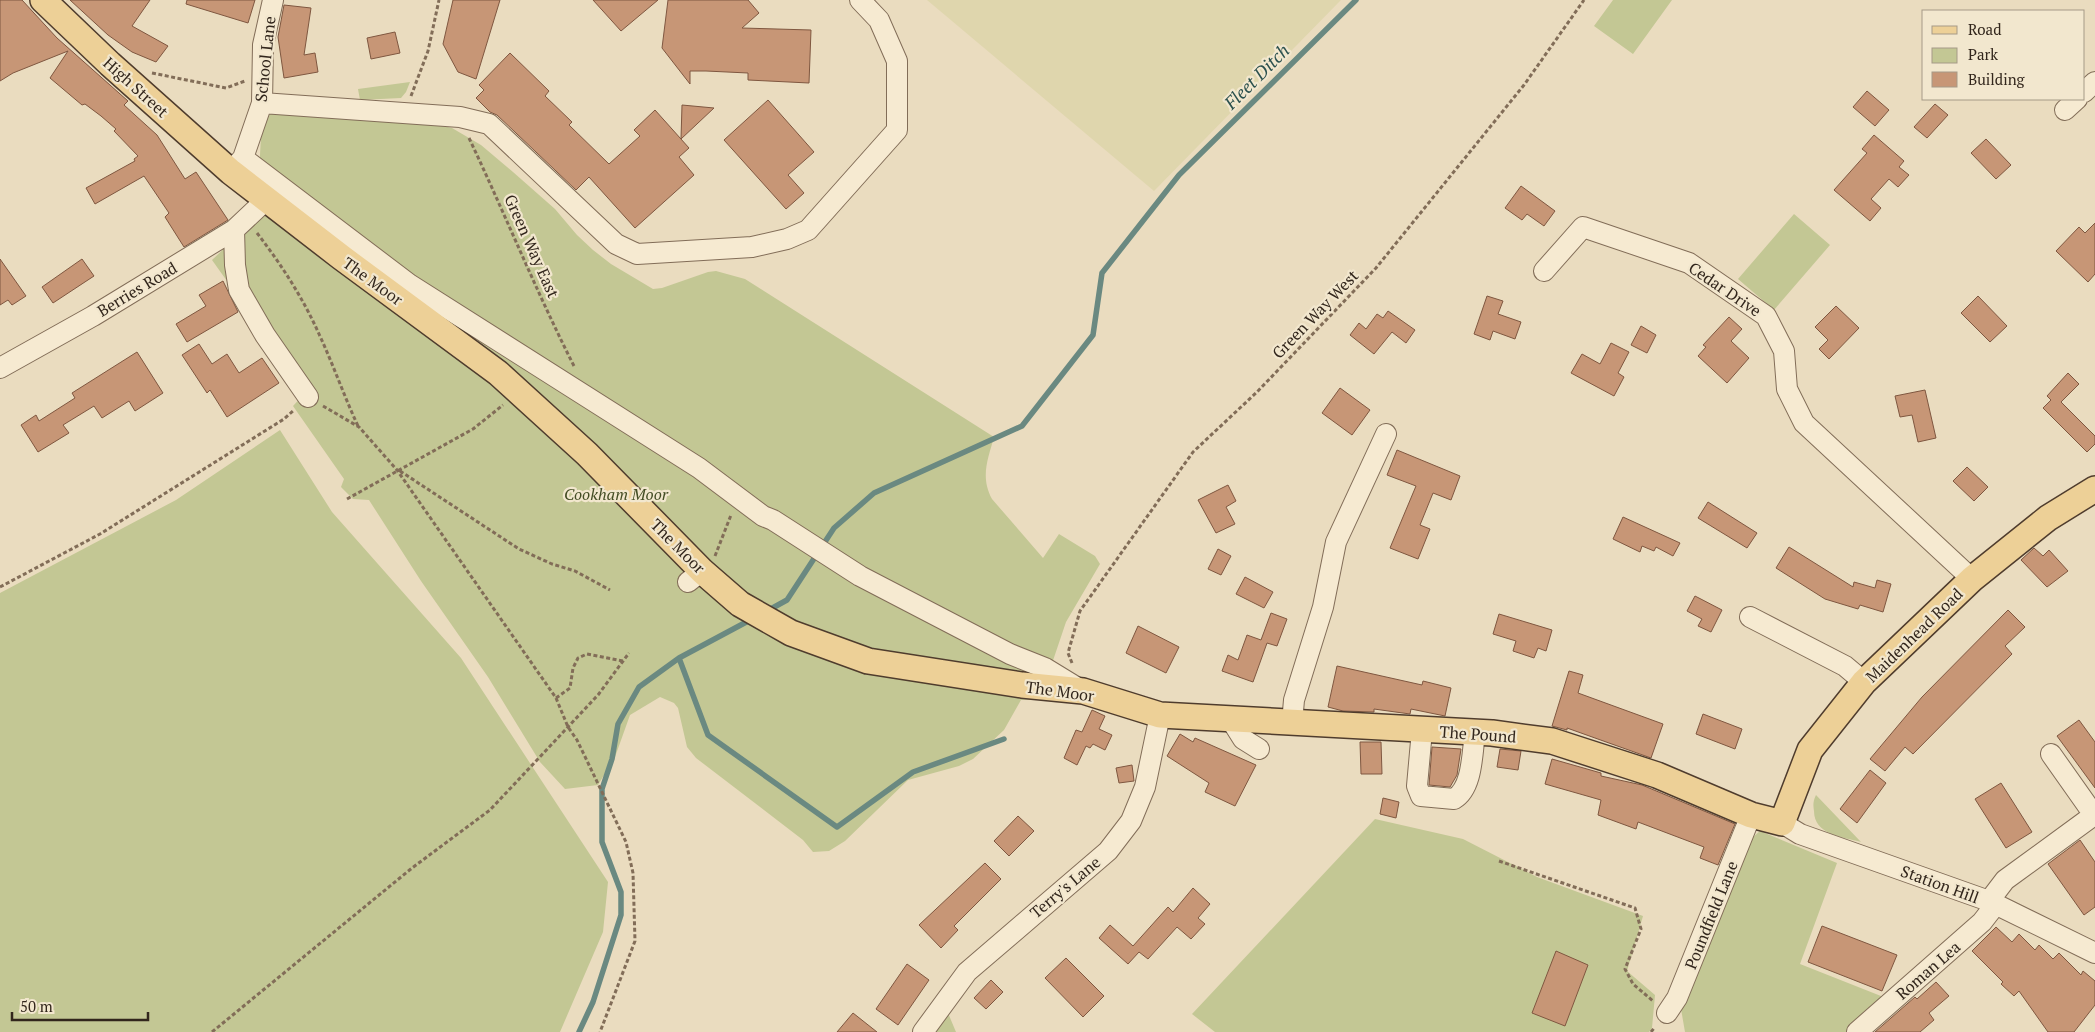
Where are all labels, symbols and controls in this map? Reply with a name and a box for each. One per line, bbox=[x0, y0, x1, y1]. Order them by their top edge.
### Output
legend bbox=[1922, 10, 2085, 100]
street label: School Lane bbox=[250, 15, 280, 103]
text: Road bbox=[1968, 19, 2001, 39]
water label: Fleet Ditch bbox=[1218, 38, 1294, 115]
text: Park bbox=[1968, 44, 1998, 64]
street label: High Street bbox=[99, 52, 173, 122]
text: Building bbox=[1968, 69, 2026, 89]
street label: Green Way East bbox=[499, 191, 565, 301]
street label: The Moor bbox=[339, 252, 408, 311]
street label: Berries Road bbox=[93, 256, 181, 321]
street label: Cedar Drive bbox=[1684, 257, 1766, 321]
street label: Green Way West bbox=[1267, 265, 1363, 363]
park label: Cookham Moor bbox=[564, 483, 669, 505]
street label: The Moor bbox=[646, 514, 711, 579]
street label: Maidenhead Road bbox=[1861, 583, 1967, 687]
street label: The Moor bbox=[1024, 675, 1097, 707]
street label: The Pound bbox=[1439, 720, 1517, 748]
street label: Terry's Lane bbox=[1025, 851, 1105, 923]
street label: Poundfield Lane bbox=[1679, 858, 1743, 972]
street label: Station Hill bbox=[1898, 860, 1982, 908]
street label: Roman Lea bbox=[1891, 936, 1965, 1004]
scale bar bbox=[12, 990, 149, 1022]
text: 50 m bbox=[20, 996, 53, 1016]

